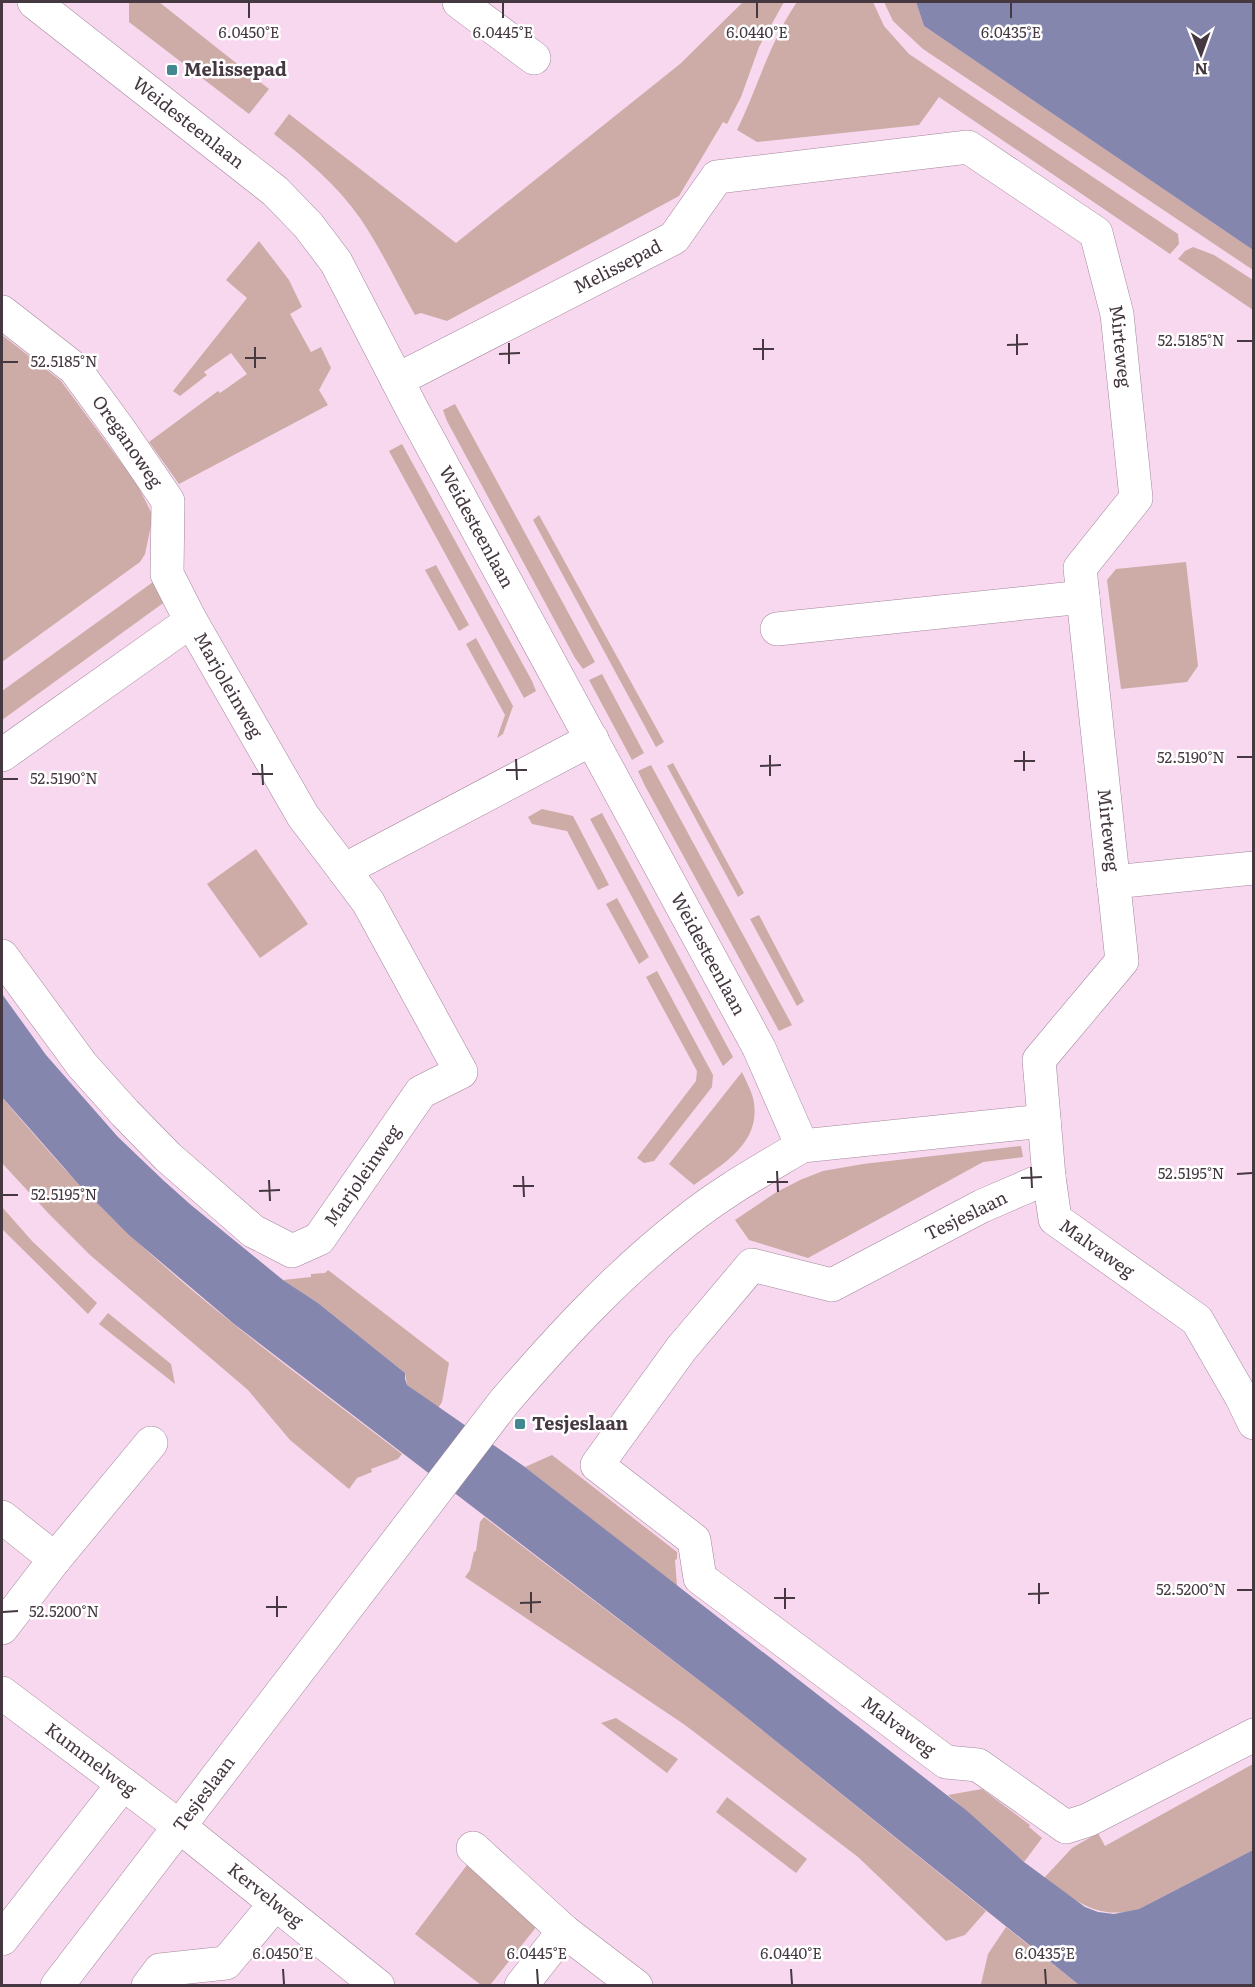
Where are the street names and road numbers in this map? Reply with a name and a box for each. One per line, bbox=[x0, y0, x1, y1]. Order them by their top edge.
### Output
street label: Weidesteenlaan bbox=[127, 69, 251, 174]
street label: Melissepad bbox=[568, 232, 666, 299]
street label: Mirteweg bbox=[1103, 301, 1140, 390]
street label: Oreganoweg bbox=[86, 389, 171, 493]
street label: Weidesteenlaan bbox=[433, 460, 522, 593]
street label: Marjoleinweg bbox=[188, 626, 271, 744]
street label: Mirteweg bbox=[1092, 787, 1127, 874]
street label: Weidesteenlaan bbox=[665, 887, 754, 1020]
street label: Marjoleinweg bbox=[317, 1118, 407, 1232]
street label: Tesjeslaan bbox=[919, 1183, 1011, 1246]
street label: Malvaweg bbox=[1054, 1211, 1142, 1284]
street label: Malvaweg bbox=[856, 1688, 943, 1763]
street label: Kummelweg bbox=[40, 1715, 144, 1802]
street label: Tesjeslaan bbox=[165, 1749, 240, 1837]
street label: Kervelweg bbox=[222, 1855, 311, 1934]

